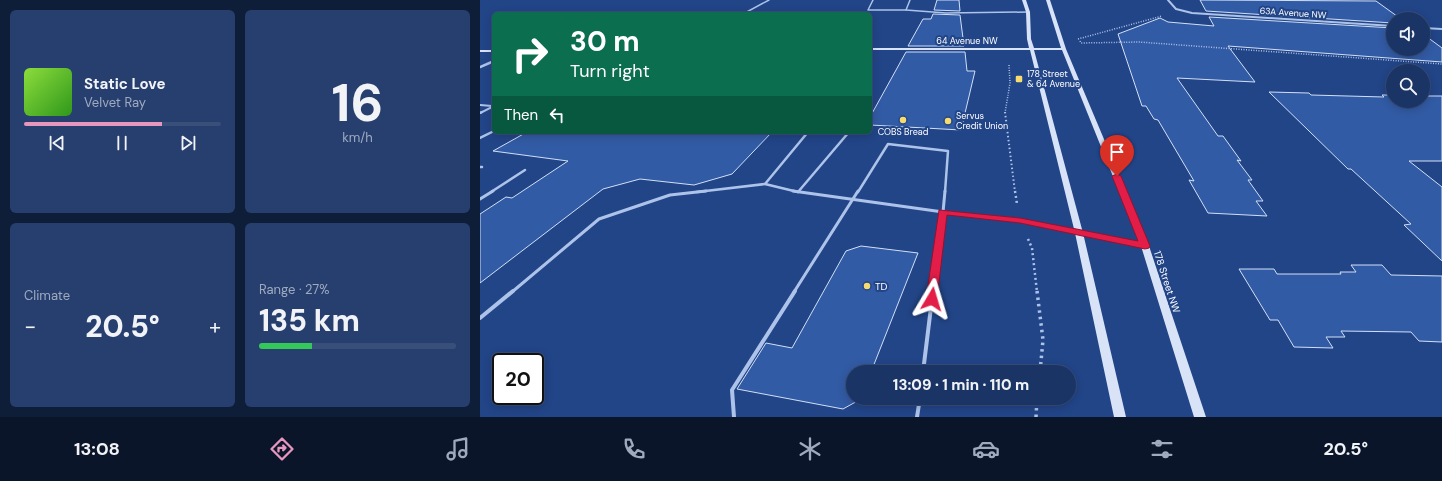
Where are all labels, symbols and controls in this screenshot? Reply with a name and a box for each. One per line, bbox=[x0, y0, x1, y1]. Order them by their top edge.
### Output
street label: 63A Avenue NW bbox=[1259, 5, 1327, 21]
map controls bbox=[1386, 12, 1430, 108]
button: sound bbox=[1386, 12, 1430, 56]
text: 30 m bbox=[570, 23, 640, 60]
icon: right bbox=[504, 28, 556, 80]
street label: 64 Avenue NW bbox=[936, 35, 998, 47]
text: Turn right bbox=[570, 59, 650, 83]
button: search bbox=[1386, 64, 1430, 108]
place label: 178 Street & 64 Avenue bbox=[1027, 68, 1080, 90]
text: 16 bbox=[332, 69, 383, 137]
text: Static Love bbox=[84, 74, 165, 94]
marker: 178 Street & 64 Avenue bbox=[1014, 74, 1024, 84]
text: Velvet Ray bbox=[84, 94, 146, 111]
icon: left bbox=[546, 104, 568, 126]
text: Then bbox=[504, 105, 538, 125]
place label: Servus Credit Union bbox=[956, 110, 1008, 132]
marker: COBS Bread bbox=[898, 115, 908, 125]
marker: Servus Credit Union bbox=[943, 116, 953, 126]
place label: COBS Bread bbox=[878, 126, 929, 138]
text: km/h bbox=[342, 129, 373, 146]
icon: previous bbox=[46, 132, 68, 154]
icon: pause bbox=[111, 132, 133, 154]
icon: next bbox=[177, 132, 199, 154]
pin bbox=[1100, 135, 1134, 176]
icon: arrive bbox=[1106, 141, 1128, 163]
street label: 178 Street NW bbox=[1151, 249, 1183, 315]
position arrow bbox=[911, 278, 953, 320]
place label: TD bbox=[875, 280, 888, 293]
text: Range · 27% bbox=[259, 281, 329, 298]
marker: TD bbox=[862, 281, 872, 291]
text: Climate bbox=[24, 287, 70, 304]
text: 135 km bbox=[259, 301, 360, 340]
text: 20.5° bbox=[85, 307, 160, 346]
text: − bbox=[24, 312, 36, 341]
text: + bbox=[209, 312, 221, 341]
speed limit sign: 20 bbox=[492, 353, 544, 405]
text: 13:09 · 1 min · 110 m bbox=[893, 375, 1029, 395]
icon: directions bbox=[268, 435, 296, 463]
icon: music bbox=[444, 435, 472, 463]
icon: phone bbox=[620, 435, 648, 463]
icon: climate bbox=[796, 435, 824, 463]
icon: car bbox=[972, 435, 1000, 463]
icon: filters bbox=[1148, 435, 1176, 463]
text: 13:08 bbox=[74, 437, 120, 461]
text: 20.5° bbox=[1323, 437, 1368, 461]

